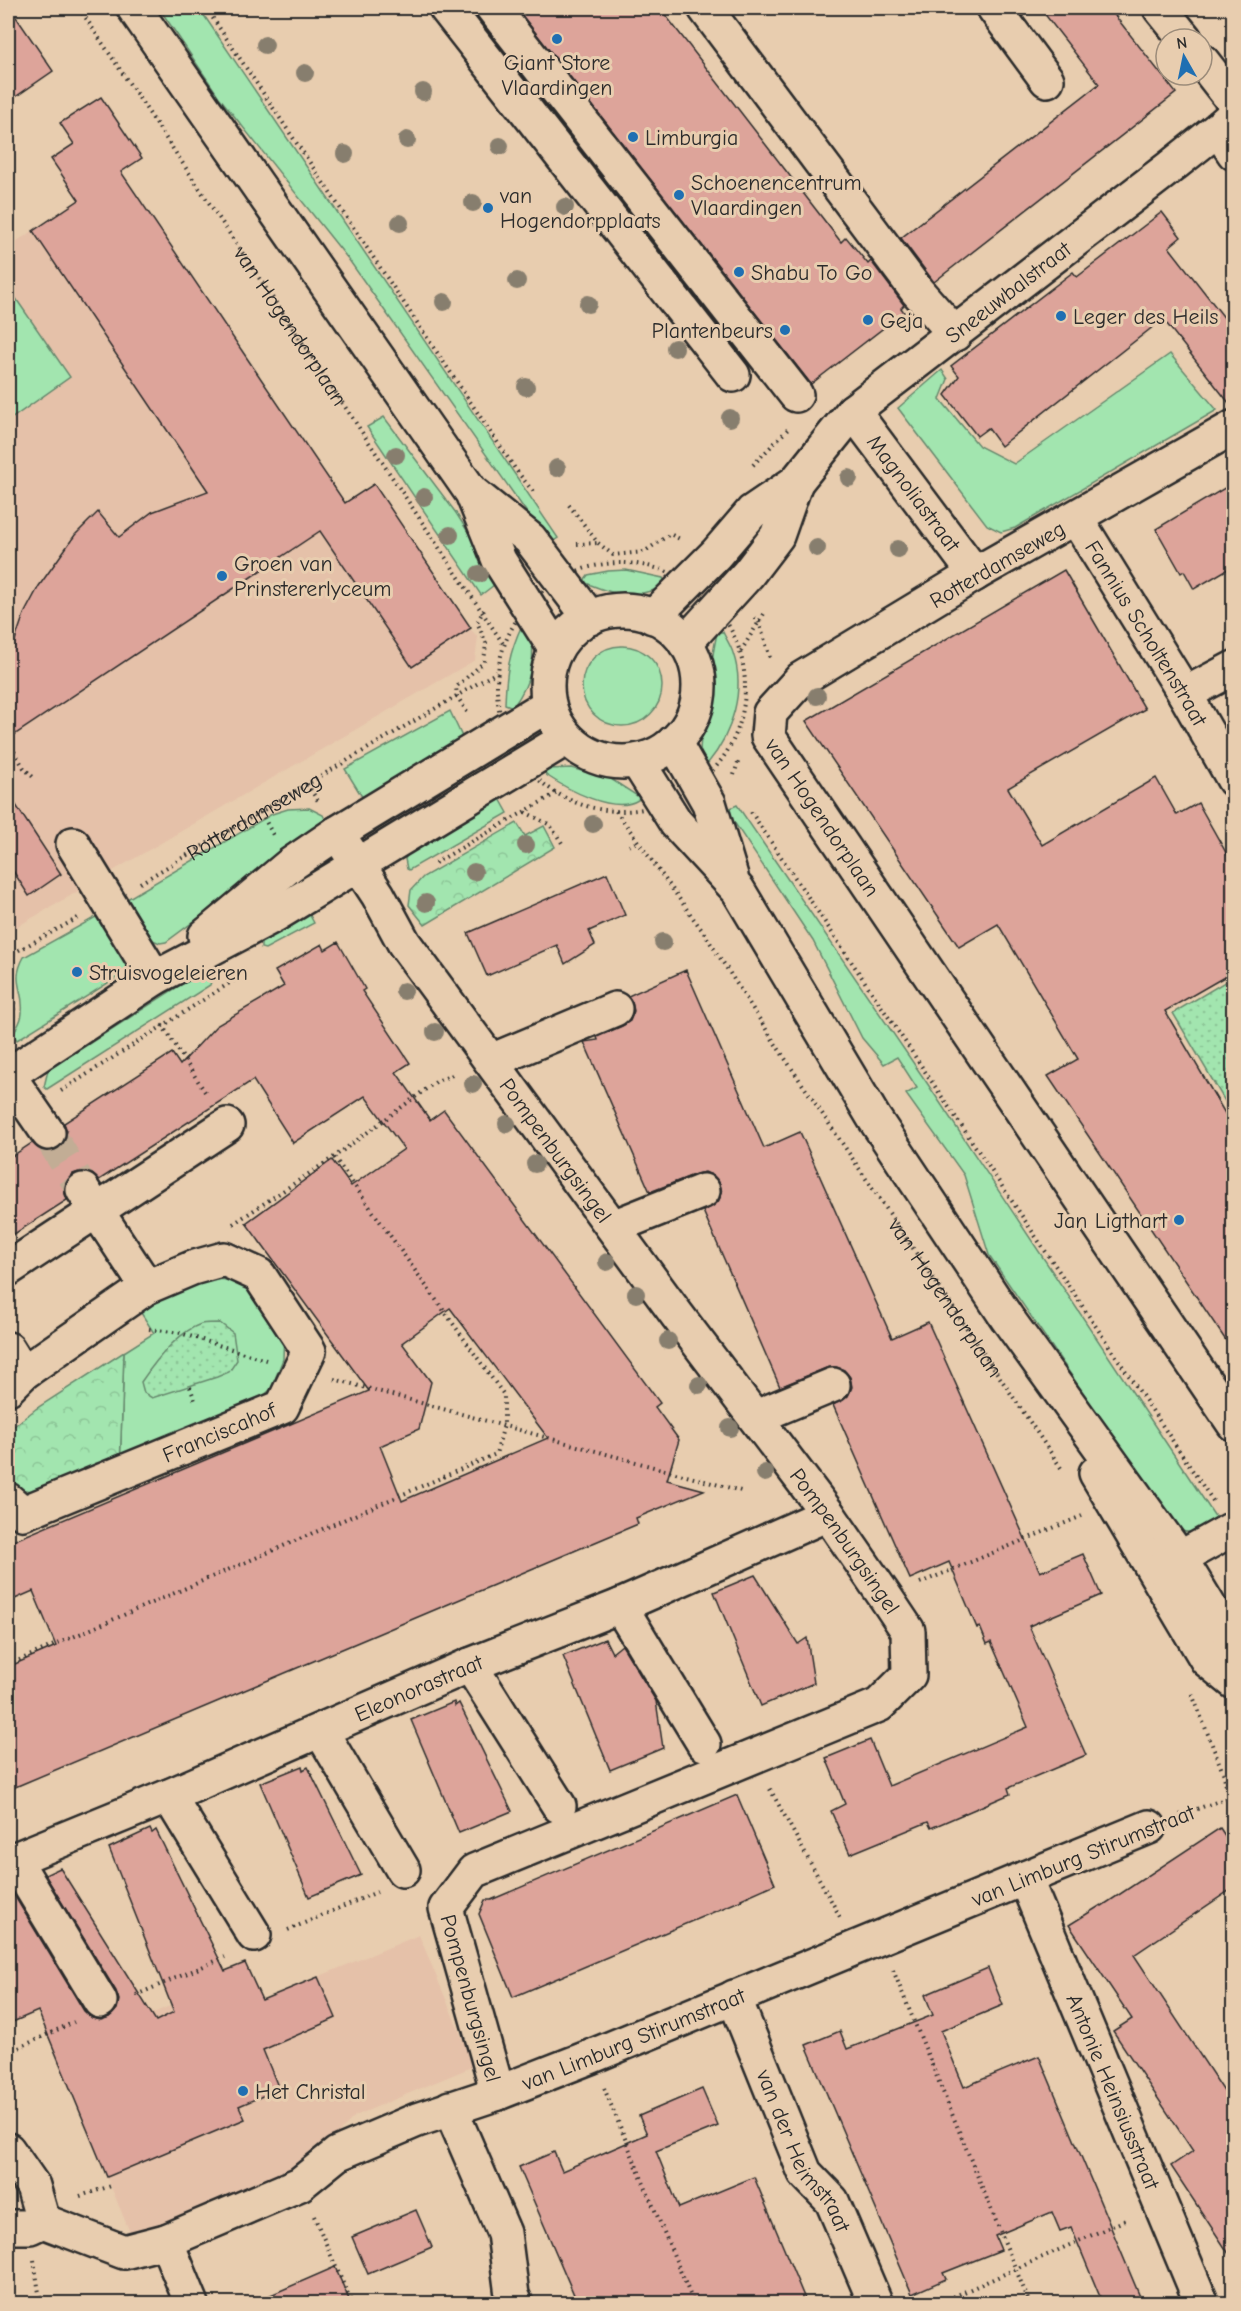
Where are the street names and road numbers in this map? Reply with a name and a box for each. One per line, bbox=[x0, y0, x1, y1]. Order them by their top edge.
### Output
street label: Sneeuwbalstraat bbox=[940, 236, 1077, 349]
street label: van Hogendorplaan bbox=[227, 241, 352, 411]
street label: Magnoliastraat bbox=[861, 430, 966, 557]
street label: Rotterdamseweg bbox=[925, 516, 1070, 614]
street label: Fannius Scholtenstraat bbox=[1079, 536, 1213, 731]
street label: van Hogendorplaan bbox=[759, 733, 885, 902]
street label: Rotterdamseweg bbox=[182, 767, 326, 867]
street label: Pompenburgsingel bbox=[494, 1074, 617, 1228]
street label: van Hogendorplaan bbox=[882, 1213, 1008, 1382]
street label: Franciscahof bbox=[159, 1397, 282, 1468]
street label: Pompenburgsingel bbox=[784, 1463, 905, 1619]
street label: Eleonorastraat bbox=[351, 1649, 487, 1728]
street label: van Limburg Stirumstraat bbox=[967, 1799, 1199, 1913]
street label: Pompenburgsingel bbox=[434, 1912, 506, 2085]
street label: van Limburg Stirumstraat bbox=[518, 1982, 750, 2097]
street label: Antonie Heinsiusstraat bbox=[1061, 1990, 1165, 2194]
street label: van der Heimstraat bbox=[750, 2065, 856, 2237]

